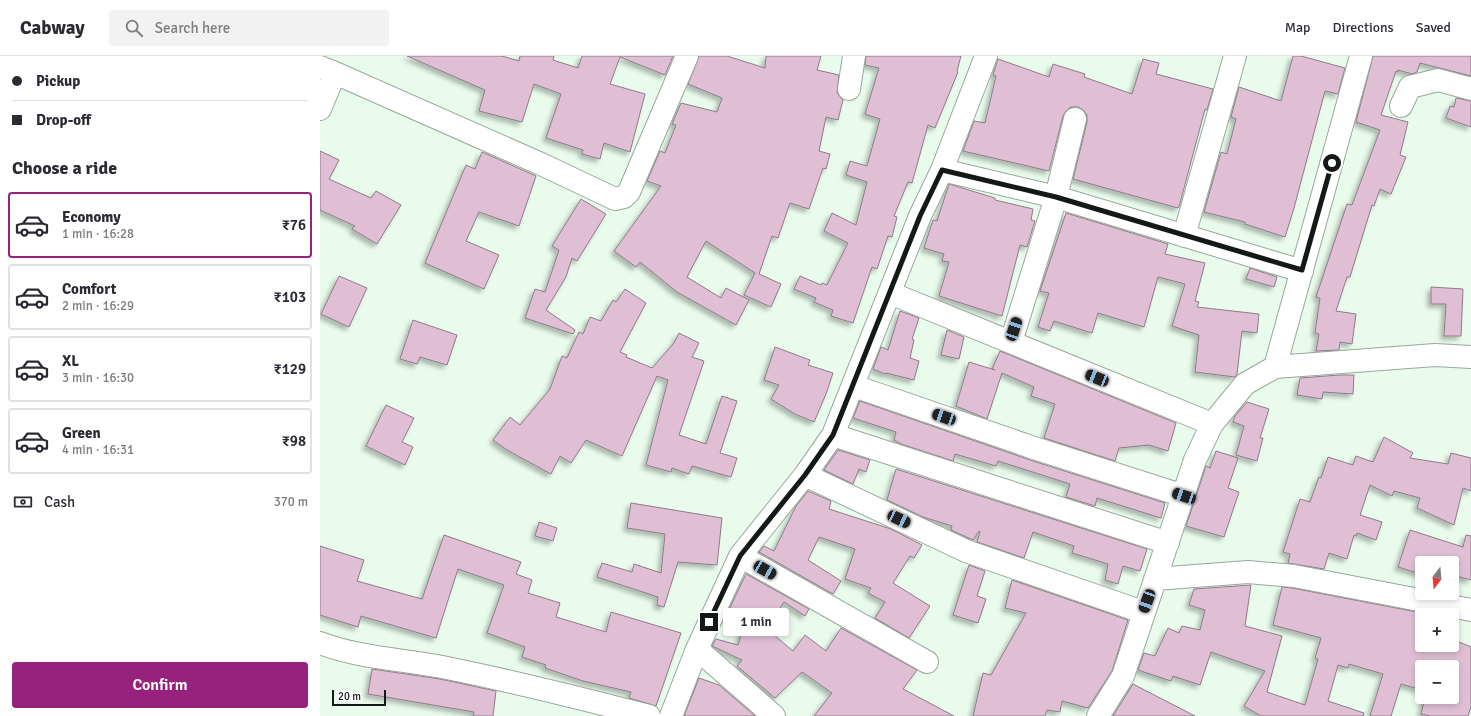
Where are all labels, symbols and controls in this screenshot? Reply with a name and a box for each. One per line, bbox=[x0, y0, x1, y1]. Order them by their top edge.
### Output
search box bbox=[109, 10, 389, 46]
text: Cabway bbox=[20, 16, 85, 40]
icon: search bbox=[123, 17, 145, 39]
text: Search here bbox=[155, 19, 230, 37]
text: Map bbox=[1285, 19, 1311, 36]
text: Directions bbox=[1333, 19, 1394, 36]
text: Saved bbox=[1416, 19, 1451, 36]
text: Pickup bbox=[36, 72, 80, 90]
text: Drop-off bbox=[36, 111, 91, 129]
route start bbox=[1323, 154, 1341, 172]
text: Choose a ride bbox=[12, 157, 117, 179]
icon: car bbox=[14, 207, 50, 243]
text: Economy bbox=[62, 208, 121, 226]
text: ₹76 bbox=[282, 216, 306, 234]
text: 1 min · 16:28 bbox=[62, 226, 134, 242]
icon: car bbox=[14, 279, 50, 315]
text: Comfort bbox=[62, 280, 116, 298]
text: ₹103 bbox=[274, 288, 306, 306]
text: 2 min · 16:29 bbox=[62, 298, 134, 314]
car bbox=[1005, 316, 1023, 342]
icon: car bbox=[14, 351, 50, 387]
text: XL bbox=[62, 352, 79, 370]
text: ₹129 bbox=[274, 360, 306, 378]
car bbox=[1084, 368, 1110, 388]
text: 3 min · 16:30 bbox=[62, 370, 134, 386]
car bbox=[931, 407, 957, 427]
icon: car bbox=[14, 423, 50, 459]
text: Green bbox=[62, 424, 101, 442]
text: ₹98 bbox=[282, 432, 306, 450]
text: 4 min · 16:31 bbox=[62, 442, 134, 458]
car bbox=[1171, 487, 1197, 505]
icon: cash bbox=[12, 491, 34, 513]
text: Cash bbox=[44, 493, 75, 511]
text: 370 m bbox=[274, 494, 308, 510]
car bbox=[886, 508, 912, 530]
north arrow bbox=[1415, 556, 1459, 600]
map controls bbox=[1415, 556, 1459, 704]
car bbox=[752, 559, 778, 581]
car bbox=[1137, 588, 1157, 614]
callout: 1 min bbox=[723, 608, 789, 636]
button: + bbox=[1415, 608, 1459, 652]
route end bbox=[700, 613, 718, 631]
text: 1 min bbox=[740, 614, 772, 630]
button: − bbox=[1415, 660, 1459, 704]
button: Confirm bbox=[12, 662, 308, 708]
scale bar bbox=[332, 688, 386, 707]
text: 20 m bbox=[338, 690, 361, 703]

